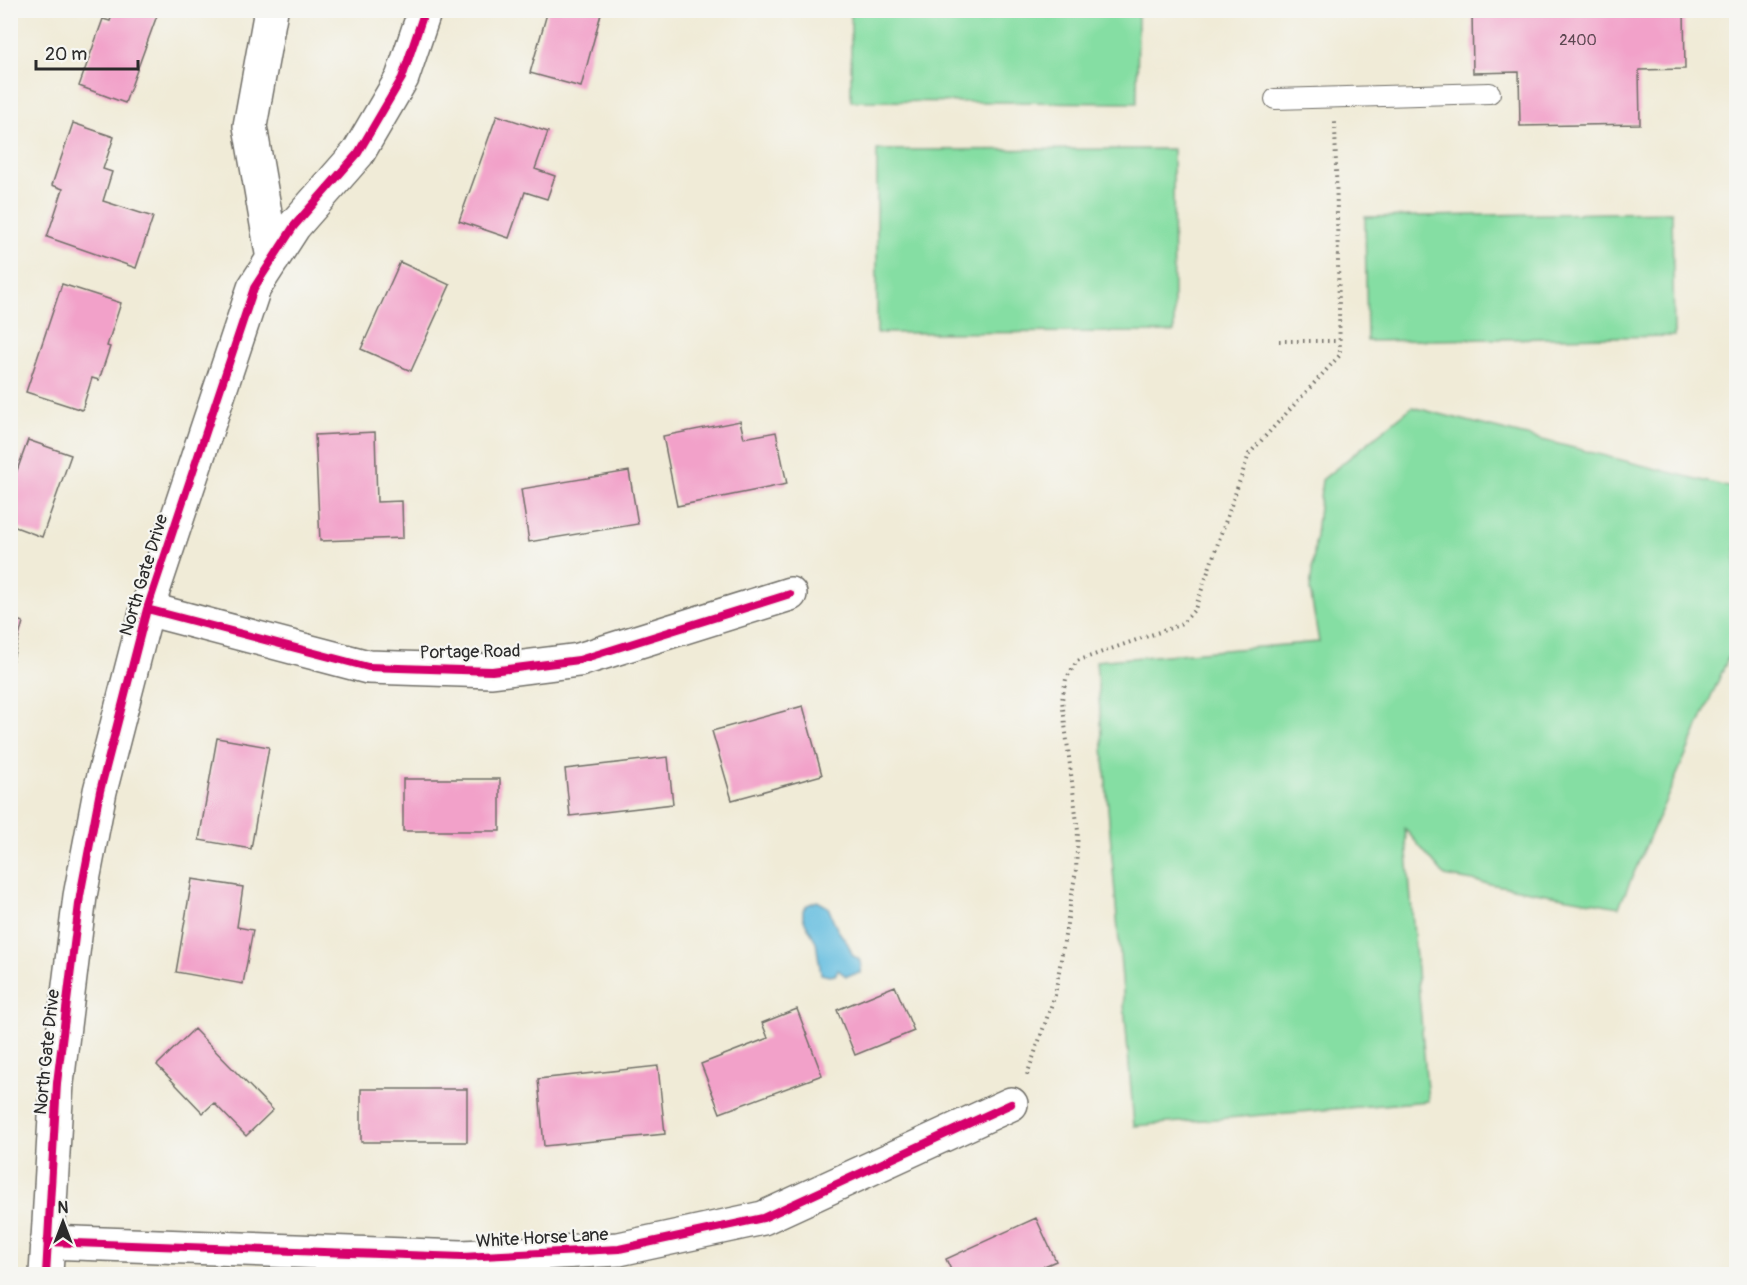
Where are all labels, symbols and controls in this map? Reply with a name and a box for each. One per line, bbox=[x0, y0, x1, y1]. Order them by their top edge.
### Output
house number: 2400 bbox=[1559, 31, 1597, 50]
scale bar bbox=[36, 33, 138, 71]
text: 20 m bbox=[45, 43, 87, 66]
street label: North Gate Drive bbox=[115, 511, 173, 639]
street label: Portage Road bbox=[419, 640, 521, 664]
street label: North Gate Drive bbox=[29, 988, 65, 1116]
north arrow bbox=[33, 1192, 93, 1252]
text: N bbox=[58, 1198, 69, 1218]
street label: White Horse Lane bbox=[475, 1223, 609, 1253]

